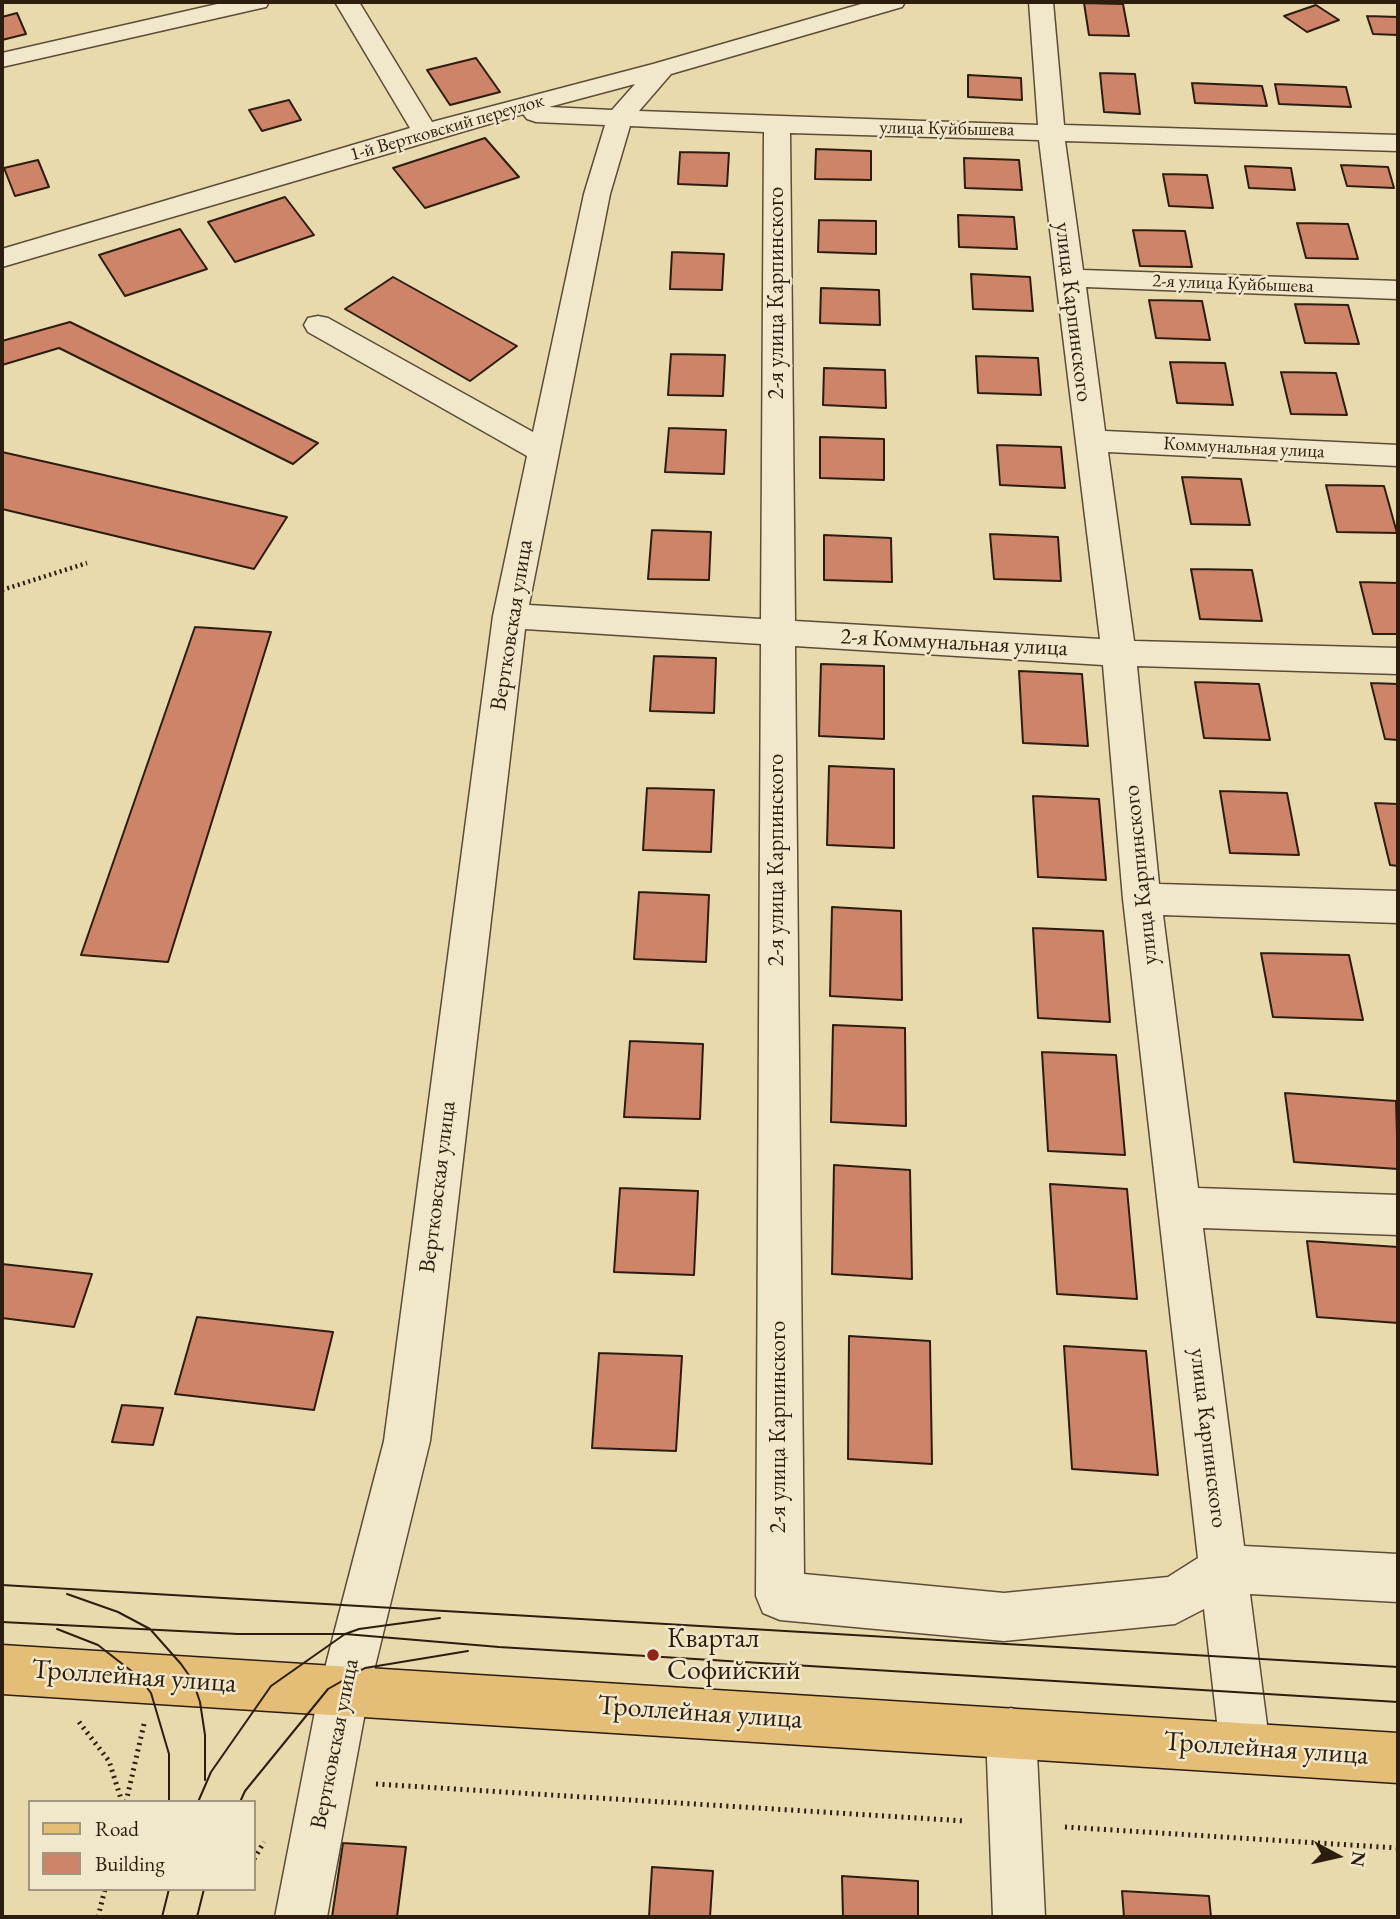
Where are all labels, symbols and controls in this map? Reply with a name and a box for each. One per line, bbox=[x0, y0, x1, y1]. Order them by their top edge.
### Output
street label: 1-й Вертковский переулок bbox=[347, 89, 547, 167]
street label: улица Куйбышева bbox=[879, 116, 1015, 142]
street label: 2-я улица Карпинского bbox=[763, 186, 791, 400]
street label: улица Карпинского bbox=[1048, 221, 1098, 403]
street label: 2-я улица Куйбышева bbox=[1152, 270, 1314, 298]
street label: Коммунальная улица bbox=[1163, 432, 1325, 464]
street label: Вертковская улица bbox=[485, 537, 539, 713]
street label: 2-я Коммунальная улица bbox=[840, 623, 1068, 663]
street label: 2-я улица Карпинского bbox=[763, 753, 791, 967]
street label: улица Карпинского bbox=[1118, 784, 1164, 966]
street label: Вертковская улица bbox=[414, 1099, 462, 1275]
street label: 2-я улица Карпинского bbox=[765, 1320, 793, 1534]
street label: улица Карпинского bbox=[1183, 1347, 1233, 1529]
place label: Квартал Софийский bbox=[667, 1622, 801, 1688]
marker: Квартал Софийский bbox=[645, 1647, 661, 1663]
street label: Троллейная улица bbox=[30, 1653, 238, 1701]
street label: Вертковская улица bbox=[305, 1656, 365, 1832]
street label: Троллейная улица bbox=[596, 1689, 804, 1737]
street label: Троллейная улица bbox=[1162, 1725, 1370, 1773]
legend bbox=[28, 1800, 256, 1891]
text: Road bbox=[95, 1815, 139, 1842]
north arrow bbox=[1302, 1821, 1372, 1891]
text: Building bbox=[95, 1850, 165, 1877]
text: N bbox=[1345, 1850, 1372, 1868]

